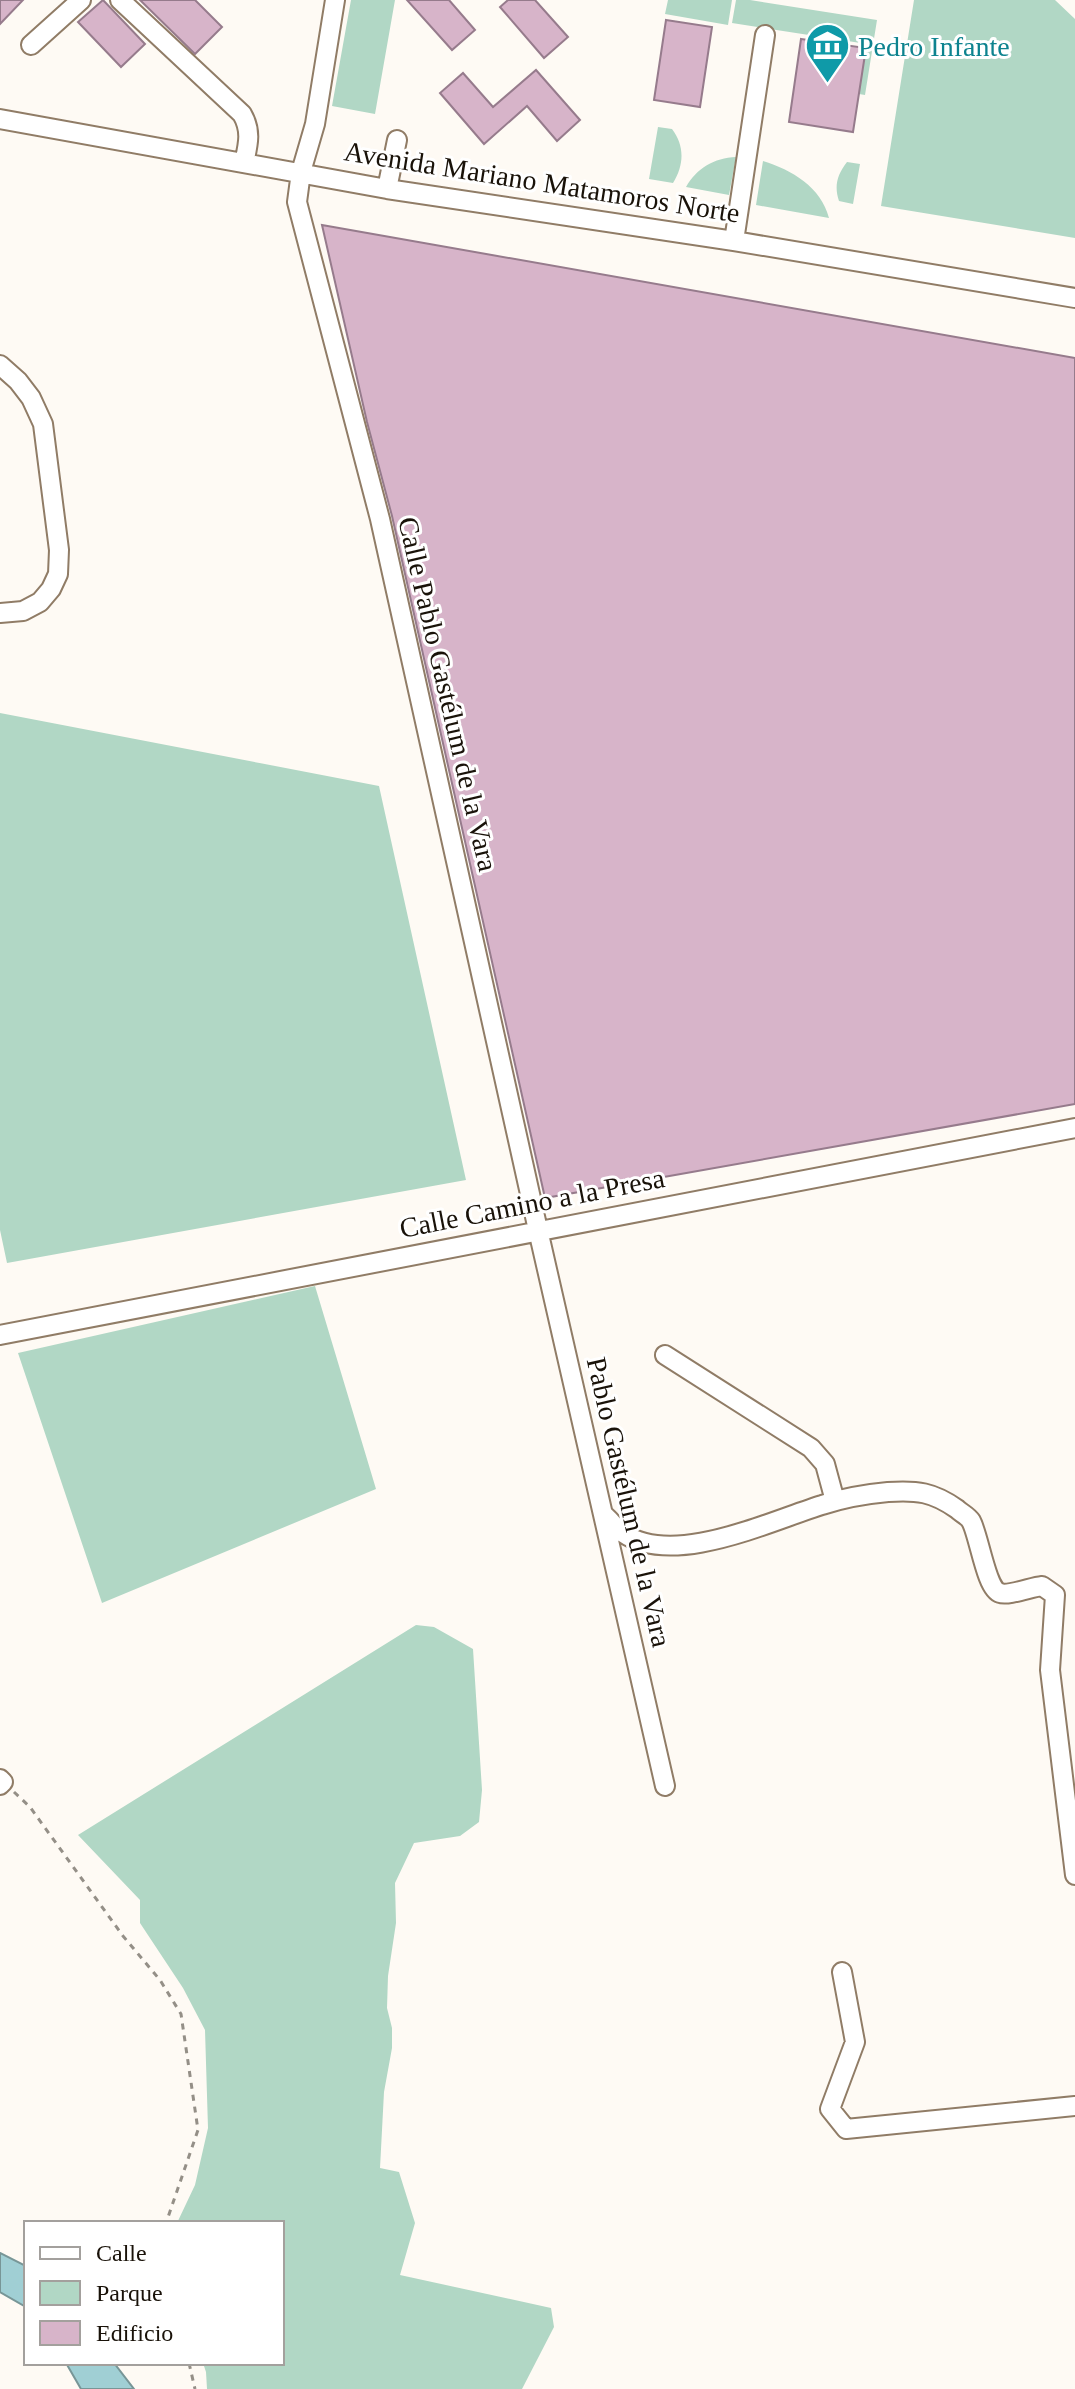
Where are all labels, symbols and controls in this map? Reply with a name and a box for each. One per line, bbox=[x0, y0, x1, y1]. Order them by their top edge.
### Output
museum icon: Pedro Infante bbox=[803, 22, 851, 85]
place label: Pedro Infante bbox=[858, 31, 1010, 62]
street label: Avenida Mariano Matamoros Norte bbox=[342, 135, 742, 229]
street label: Calle Pablo Gastélum de la Vara bbox=[392, 514, 504, 875]
street label: Calle Camino a la Presa bbox=[397, 1162, 668, 1244]
street label: Pablo Gastélum de la Vara bbox=[581, 1354, 678, 1651]
legend bbox=[24, 2221, 284, 2365]
text: Calle bbox=[96, 2240, 147, 2266]
text: Parque bbox=[96, 2280, 163, 2306]
text: Edificio bbox=[96, 2320, 173, 2346]

